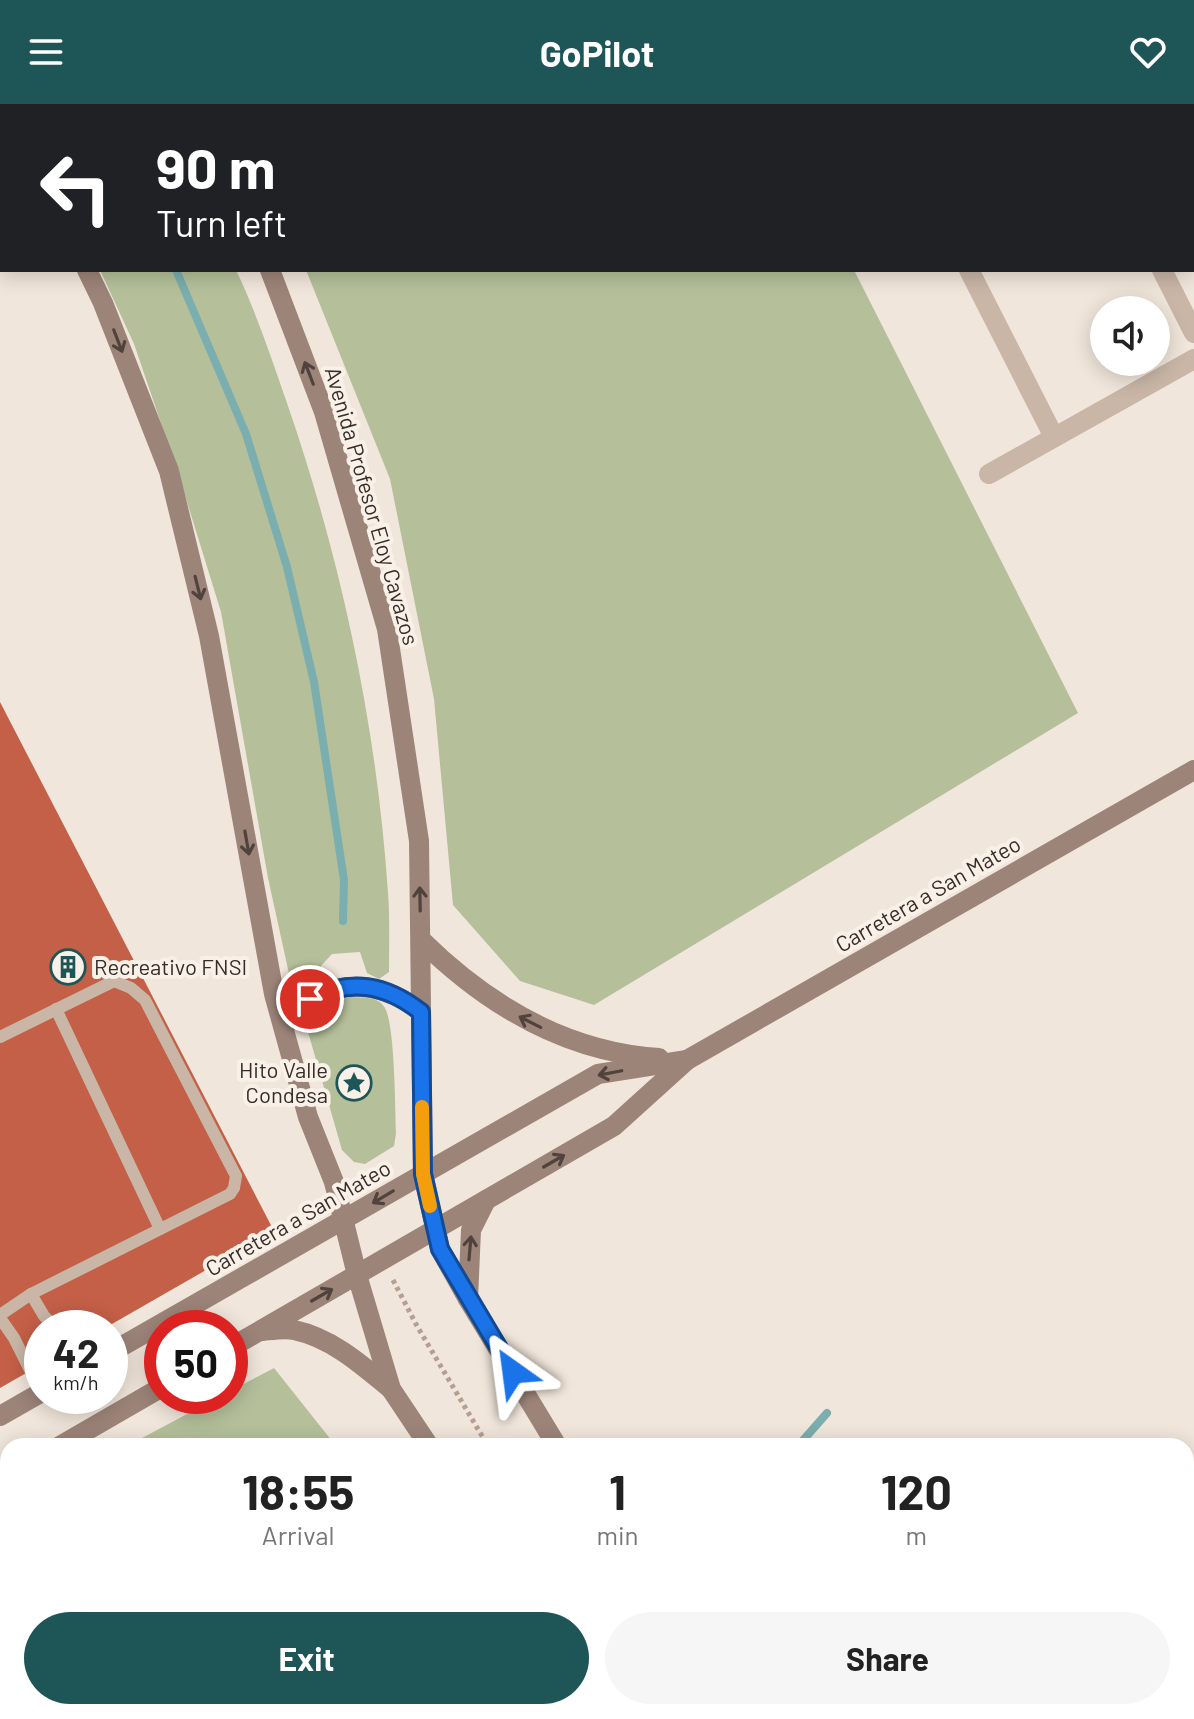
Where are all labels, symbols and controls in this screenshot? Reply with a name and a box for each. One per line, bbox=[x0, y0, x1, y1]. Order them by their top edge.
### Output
icon: menu bbox=[24, 30, 68, 74]
icon: heart bbox=[1126, 30, 1170, 74]
text: GoPilot bbox=[540, 31, 654, 74]
text: 90 m bbox=[156, 133, 276, 200]
icon: left bbox=[24, 136, 128, 240]
text: Turn left bbox=[156, 201, 287, 244]
map controls bbox=[1090, 296, 1170, 376]
button: sound bbox=[1090, 296, 1170, 376]
one-way arrow bbox=[112, 328, 126, 353]
one-way arrow bbox=[301, 361, 315, 386]
street label: Avenida Profesor Eloy Cavazos bbox=[321, 364, 425, 648]
one-way arrow bbox=[191, 575, 206, 601]
one-way arrow bbox=[241, 830, 256, 856]
street label: Carretera a San Mateo bbox=[830, 830, 1025, 957]
one-way arrow bbox=[412, 886, 428, 913]
building icon: Recreativo FNSI bbox=[49, 948, 87, 986]
place label: Recreativo FNSI bbox=[94, 953, 247, 979]
pin bbox=[276, 965, 344, 1033]
icon: arrive bbox=[288, 977, 332, 1021]
one-way arrow bbox=[519, 1013, 543, 1029]
place label: Hito Valle Condesa bbox=[239, 1056, 328, 1107]
place icon: Hito Valle Condesa bbox=[335, 1064, 373, 1102]
one-way arrow bbox=[597, 1066, 623, 1081]
one-way arrow bbox=[542, 1153, 565, 1169]
street label: Carretera a San Mateo bbox=[200, 1154, 395, 1281]
one-way arrow bbox=[371, 1190, 395, 1205]
one-way arrow bbox=[463, 1235, 478, 1262]
one-way arrow bbox=[310, 1287, 333, 1303]
speed limit sign: 50 bbox=[144, 1310, 248, 1414]
text: 42 bbox=[53, 1328, 99, 1376]
position arrow bbox=[471, 1330, 555, 1414]
text: km/h bbox=[53, 1370, 99, 1394]
text: 18:55 bbox=[242, 1462, 354, 1520]
text: 1 bbox=[609, 1462, 626, 1520]
text: 120 bbox=[881, 1462, 952, 1520]
text: Arrival bbox=[262, 1519, 335, 1550]
text: min bbox=[596, 1519, 639, 1550]
text: m bbox=[905, 1519, 927, 1550]
button: Exit bbox=[24, 1612, 589, 1704]
button: Share bbox=[605, 1612, 1170, 1704]

